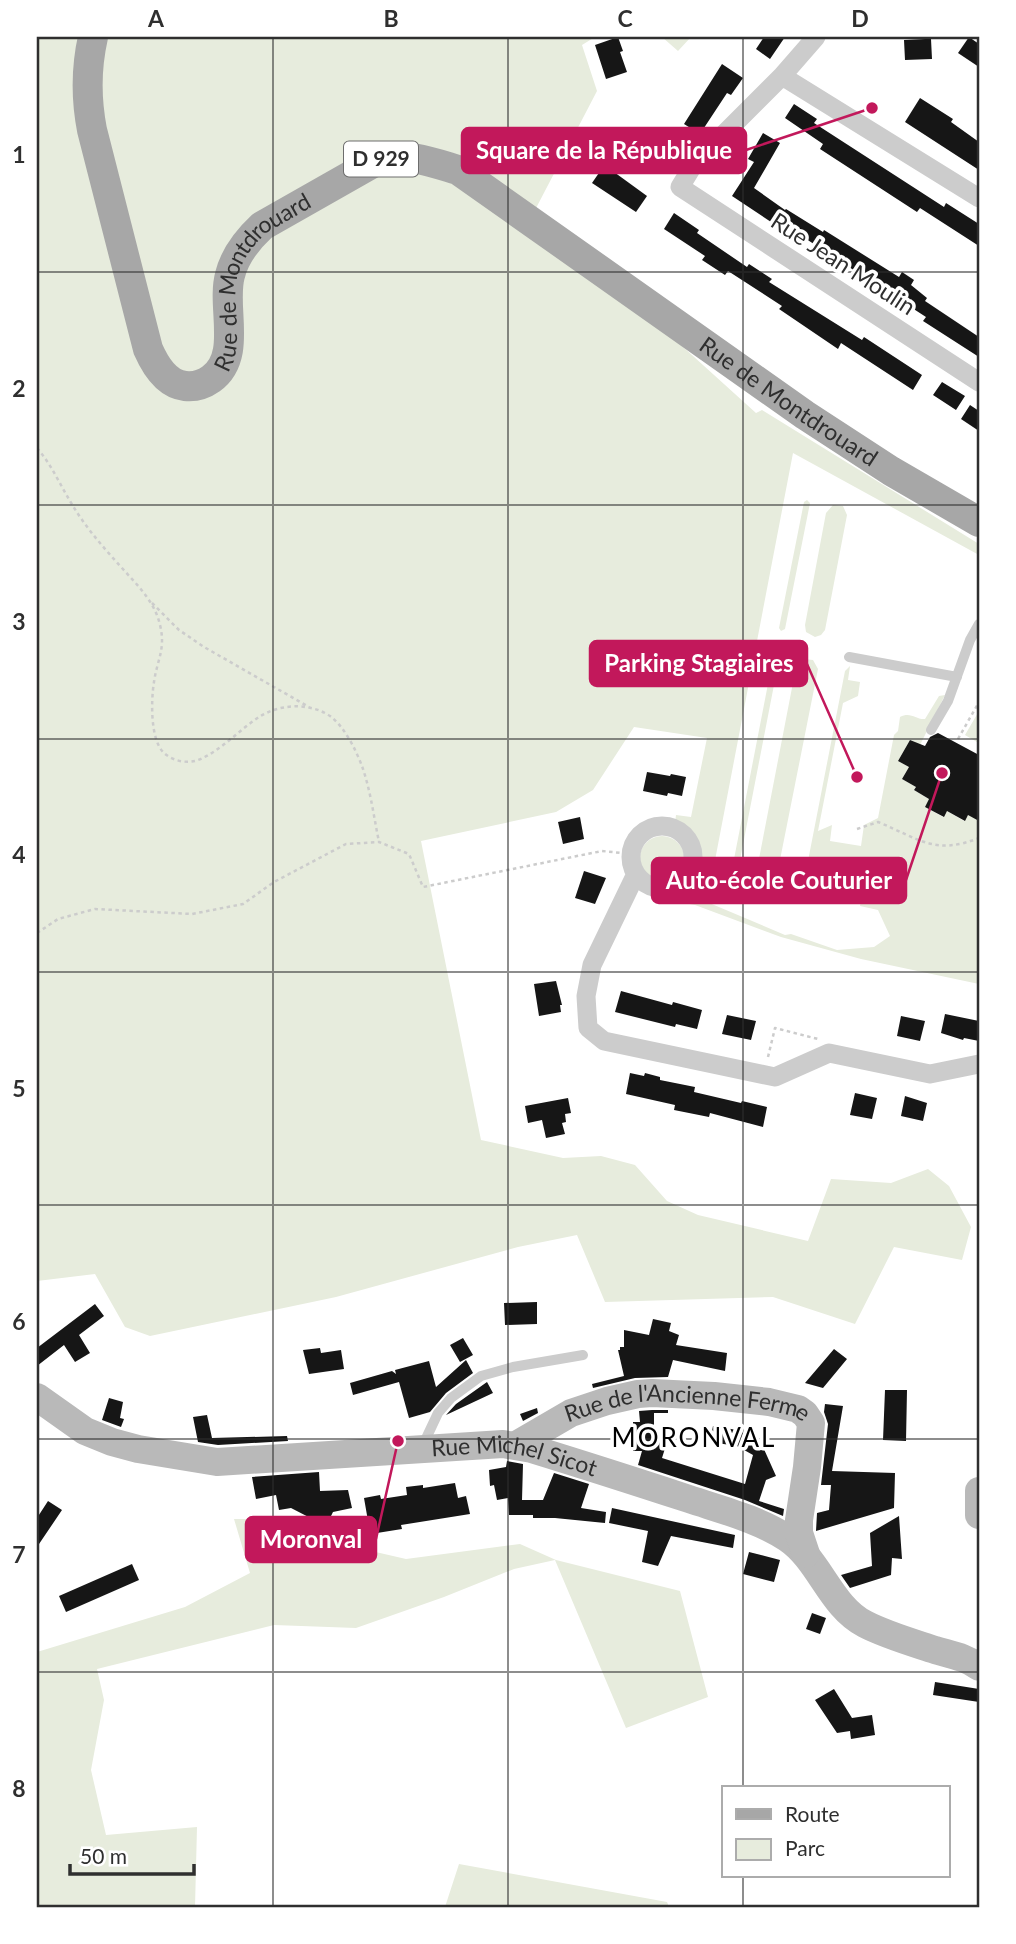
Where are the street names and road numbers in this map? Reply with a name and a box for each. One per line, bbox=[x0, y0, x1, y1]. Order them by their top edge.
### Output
road number: D 929 bbox=[344, 142, 418, 176]
street label: Rue de Montdrouard bbox=[207, 186, 315, 376]
street label: Rue Jean Moulin bbox=[766, 206, 921, 320]
street label: Rue de Montdrouard bbox=[695, 330, 883, 472]
street label: Rue de l'Ancienne Ferme bbox=[558, 1408, 808, 1440]
street label: Rue Michel Sicot bbox=[430, 1429, 601, 1482]

